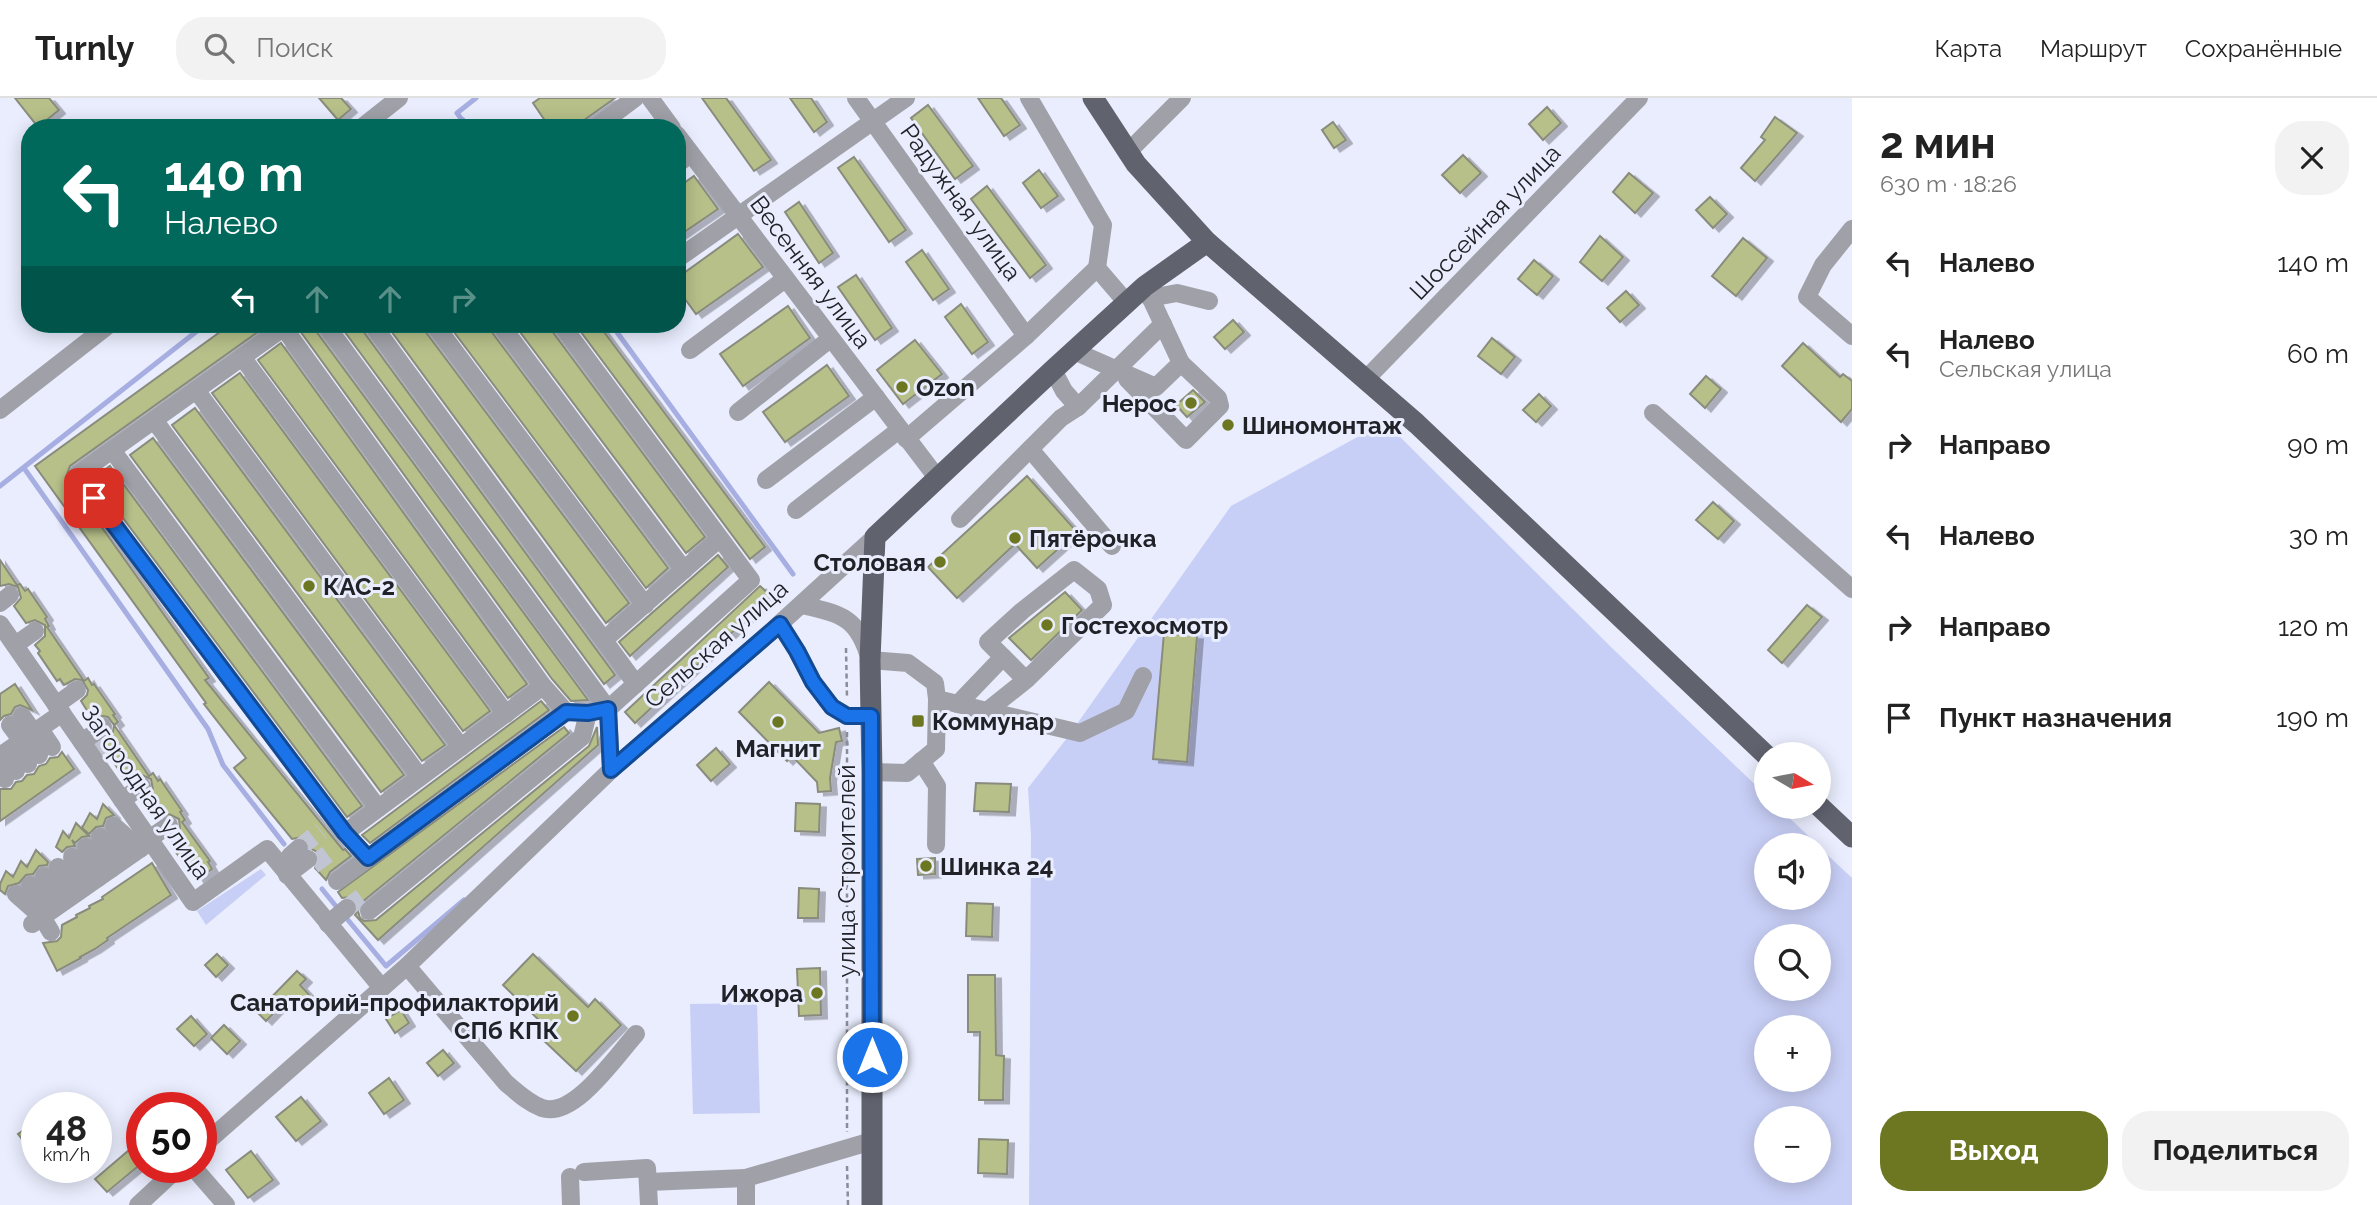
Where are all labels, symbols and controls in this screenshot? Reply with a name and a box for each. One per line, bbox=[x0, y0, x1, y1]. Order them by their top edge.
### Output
search box bbox=[176, 17, 666, 80]
text: Turnly bbox=[35, 29, 134, 68]
icon: search bbox=[200, 29, 238, 67]
text: Поиск bbox=[256, 33, 334, 63]
text: Карта bbox=[1934, 34, 2002, 63]
text: Маршрут bbox=[2040, 34, 2147, 63]
text: Сохранённые bbox=[2185, 34, 2342, 63]
street label: Радужная улица bbox=[894, 118, 1028, 286]
text: 2 мин bbox=[1880, 119, 1996, 168]
button: close bbox=[2275, 121, 2349, 195]
street label: Шоссейная улица bbox=[1404, 138, 1566, 306]
text: 140 m bbox=[164, 145, 304, 202]
icon: left bbox=[49, 147, 140, 238]
text: 630 m · 18:26 bbox=[1880, 170, 2017, 197]
street label: Весенняя улица bbox=[744, 190, 878, 354]
text: Налево bbox=[164, 204, 278, 241]
icon: left bbox=[1880, 244, 1918, 282]
text: Налево bbox=[1939, 248, 2035, 278]
text: 140 m bbox=[2277, 248, 2349, 278]
icon: left bbox=[225, 280, 263, 318]
icon: ahead bbox=[298, 280, 336, 318]
icon: ahead bbox=[371, 280, 409, 318]
icon: right bbox=[444, 280, 482, 318]
text: Налево bbox=[1939, 325, 2035, 355]
icon: left bbox=[1880, 335, 1918, 373]
text: 60 m bbox=[2287, 339, 2349, 369]
text: Сельская улица bbox=[1939, 355, 2112, 382]
place label: Ozon bbox=[916, 373, 975, 402]
marker: Ozon bbox=[894, 379, 910, 395]
place label: Нерос bbox=[1102, 389, 1177, 418]
marker: Нерос bbox=[1183, 395, 1199, 411]
place label: Шиномонтаж bbox=[1242, 411, 1403, 440]
marker: Шиномонтаж bbox=[1220, 417, 1236, 433]
icon: right bbox=[1880, 426, 1918, 464]
text: Направо bbox=[1939, 430, 2050, 460]
text: 90 m bbox=[2287, 430, 2349, 460]
pin bbox=[64, 468, 124, 528]
icon: arrive bbox=[75, 479, 113, 517]
icon: left bbox=[1880, 517, 1918, 555]
text: Налево bbox=[1939, 521, 2035, 551]
text: 30 m bbox=[2289, 521, 2349, 551]
place label: Пятёрочка bbox=[1029, 524, 1157, 553]
marker: Пятёрочка bbox=[1007, 530, 1023, 546]
place label: Столовая bbox=[813, 548, 926, 577]
marker: Столовая bbox=[932, 554, 948, 570]
place label: КАС-2 bbox=[323, 572, 395, 601]
street label: Сельская улица bbox=[638, 574, 794, 714]
marker: КАС-2 bbox=[301, 578, 317, 594]
icon: right bbox=[1880, 608, 1918, 646]
place label: Гостехосмотр bbox=[1061, 611, 1228, 640]
text: Направо bbox=[1939, 612, 2050, 642]
text: 120 m bbox=[2278, 612, 2349, 642]
marker: Гостехосмотр bbox=[1039, 617, 1055, 633]
street label: Загородная улица bbox=[75, 699, 217, 885]
icon: arrive bbox=[1880, 699, 1918, 737]
text: Пункт назначения bbox=[1939, 703, 2172, 733]
text: 190 m bbox=[2276, 703, 2349, 733]
place label: Коммунар bbox=[932, 707, 1054, 736]
marker: Коммунар bbox=[910, 713, 926, 729]
marker: Магнит bbox=[770, 714, 786, 730]
place label: Магнит bbox=[735, 734, 821, 763]
north arrow bbox=[1754, 742, 1830, 819]
map controls bbox=[1754, 742, 1831, 1183]
street label: улица Строителей bbox=[832, 765, 861, 977]
button: sound bbox=[1754, 833, 1831, 910]
place label: Шинка 24 bbox=[940, 852, 1053, 881]
marker: Шинка 24 bbox=[918, 858, 934, 874]
button: search bbox=[1754, 924, 1831, 1001]
place label: Ижора bbox=[721, 979, 803, 1008]
marker: Ижора bbox=[809, 985, 825, 1001]
place label: Санаторий-профилакторий СПб КПК bbox=[230, 988, 559, 1045]
marker: Санаторий-профилакторий СПб КПК bbox=[565, 1008, 581, 1024]
button: + bbox=[1754, 1015, 1831, 1092]
position arrow bbox=[835, 1020, 909, 1094]
speed limit sign: 50 bbox=[126, 1092, 217, 1183]
button: − bbox=[1754, 1106, 1831, 1183]
text: 48 bbox=[46, 1108, 87, 1149]
button: Выход bbox=[1880, 1111, 2108, 1191]
button: Поделиться bbox=[2122, 1111, 2349, 1191]
text: km/h bbox=[43, 1144, 90, 1165]

